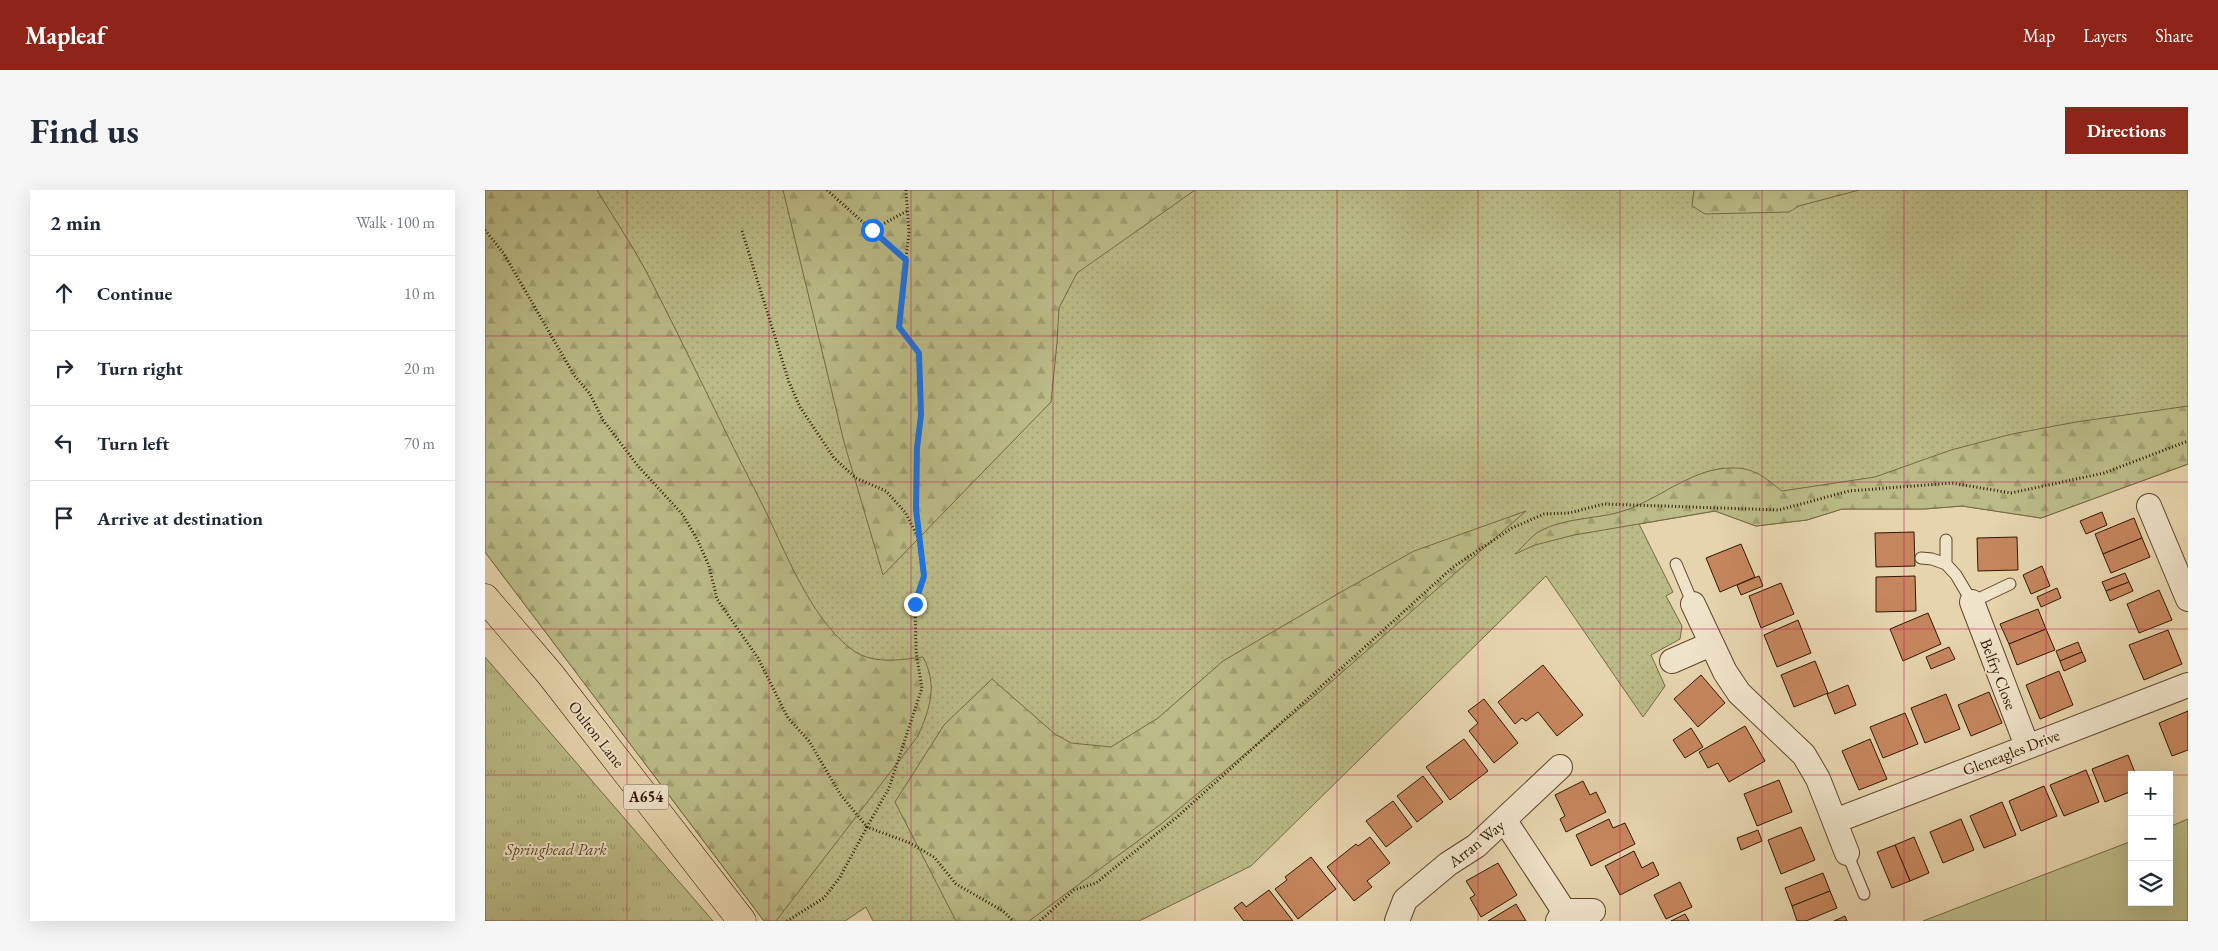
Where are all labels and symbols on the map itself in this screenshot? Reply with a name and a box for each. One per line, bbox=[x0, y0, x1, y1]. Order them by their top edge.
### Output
route start bbox=[861, 219, 884, 242]
route end bbox=[904, 593, 927, 616]
street label: Belfry Close bbox=[1975, 636, 2022, 713]
street label: Oulton Lane bbox=[564, 697, 629, 772]
street label: Gleneagles Drive bbox=[1960, 724, 2063, 781]
road number: A654 bbox=[623, 784, 669, 810]
street label: Arran Way bbox=[1443, 814, 1510, 873]
park label: Springhead Park bbox=[504, 839, 607, 860]

